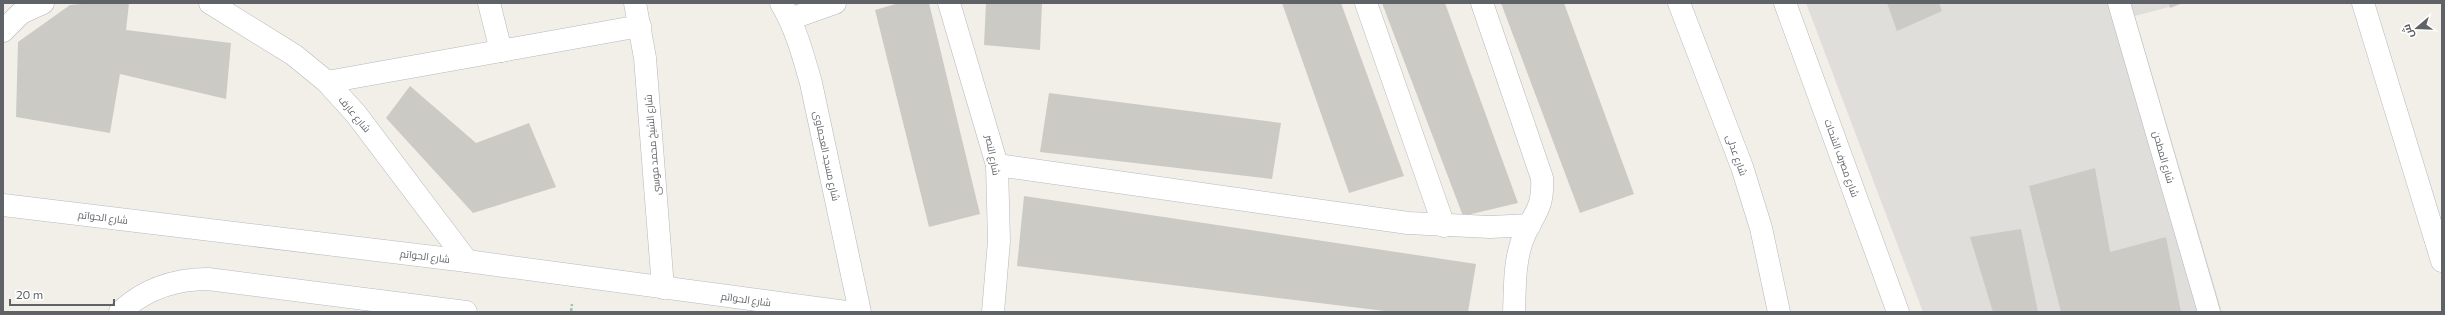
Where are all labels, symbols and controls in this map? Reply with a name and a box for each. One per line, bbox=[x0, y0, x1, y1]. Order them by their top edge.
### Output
north arrow bbox=[2397, 8, 2437, 48]
text: ش bbox=[2399, 22, 2416, 40]
street label: شارع عارف bbox=[336, 94, 373, 135]
street label: شارع الشيخ محمد موسى bbox=[642, 94, 663, 196]
street label: شارع مسجد العجماوى bbox=[811, 110, 842, 202]
street label: شارع مصرف الشحات bbox=[1821, 117, 1862, 199]
street label: شارع المطحن bbox=[2150, 129, 2177, 185]
street label: شارع النصر bbox=[982, 133, 1003, 176]
street label: شارع عدلى bbox=[1723, 133, 1750, 177]
street label: شارع الحواتم bbox=[77, 208, 129, 228]
street label: شارع الحواتم bbox=[399, 247, 451, 267]
scale bar bbox=[10, 281, 114, 307]
text: 20 m bbox=[16, 287, 43, 301]
street label: شارع الحواتم bbox=[720, 290, 772, 310]

